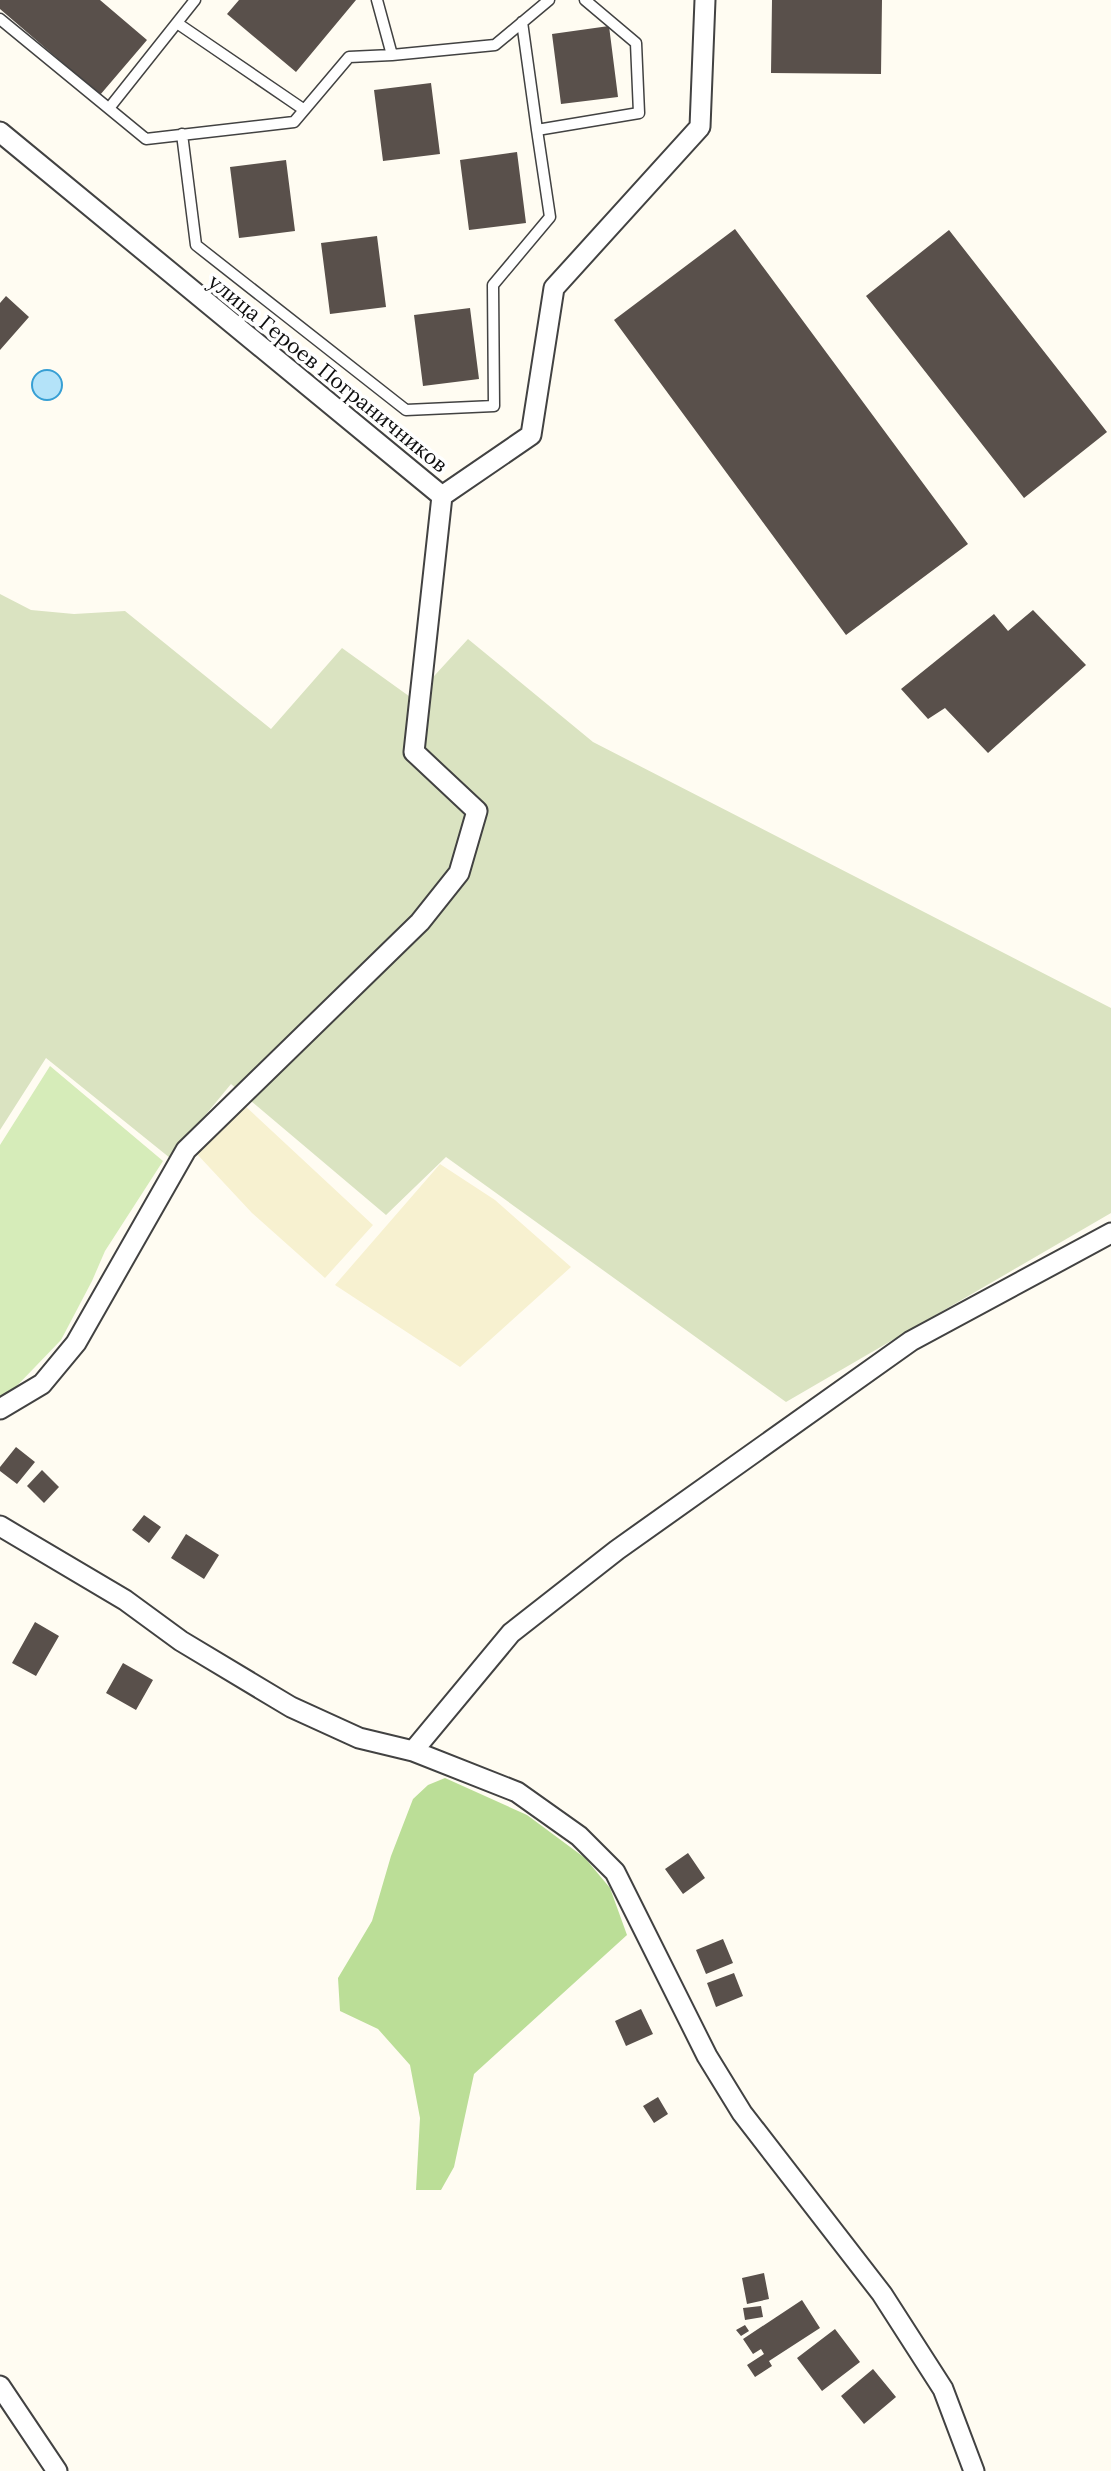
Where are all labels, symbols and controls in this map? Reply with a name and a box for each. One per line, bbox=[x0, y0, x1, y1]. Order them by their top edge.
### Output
street label: улица Героев Пограничников bbox=[203, 268, 453, 478]

